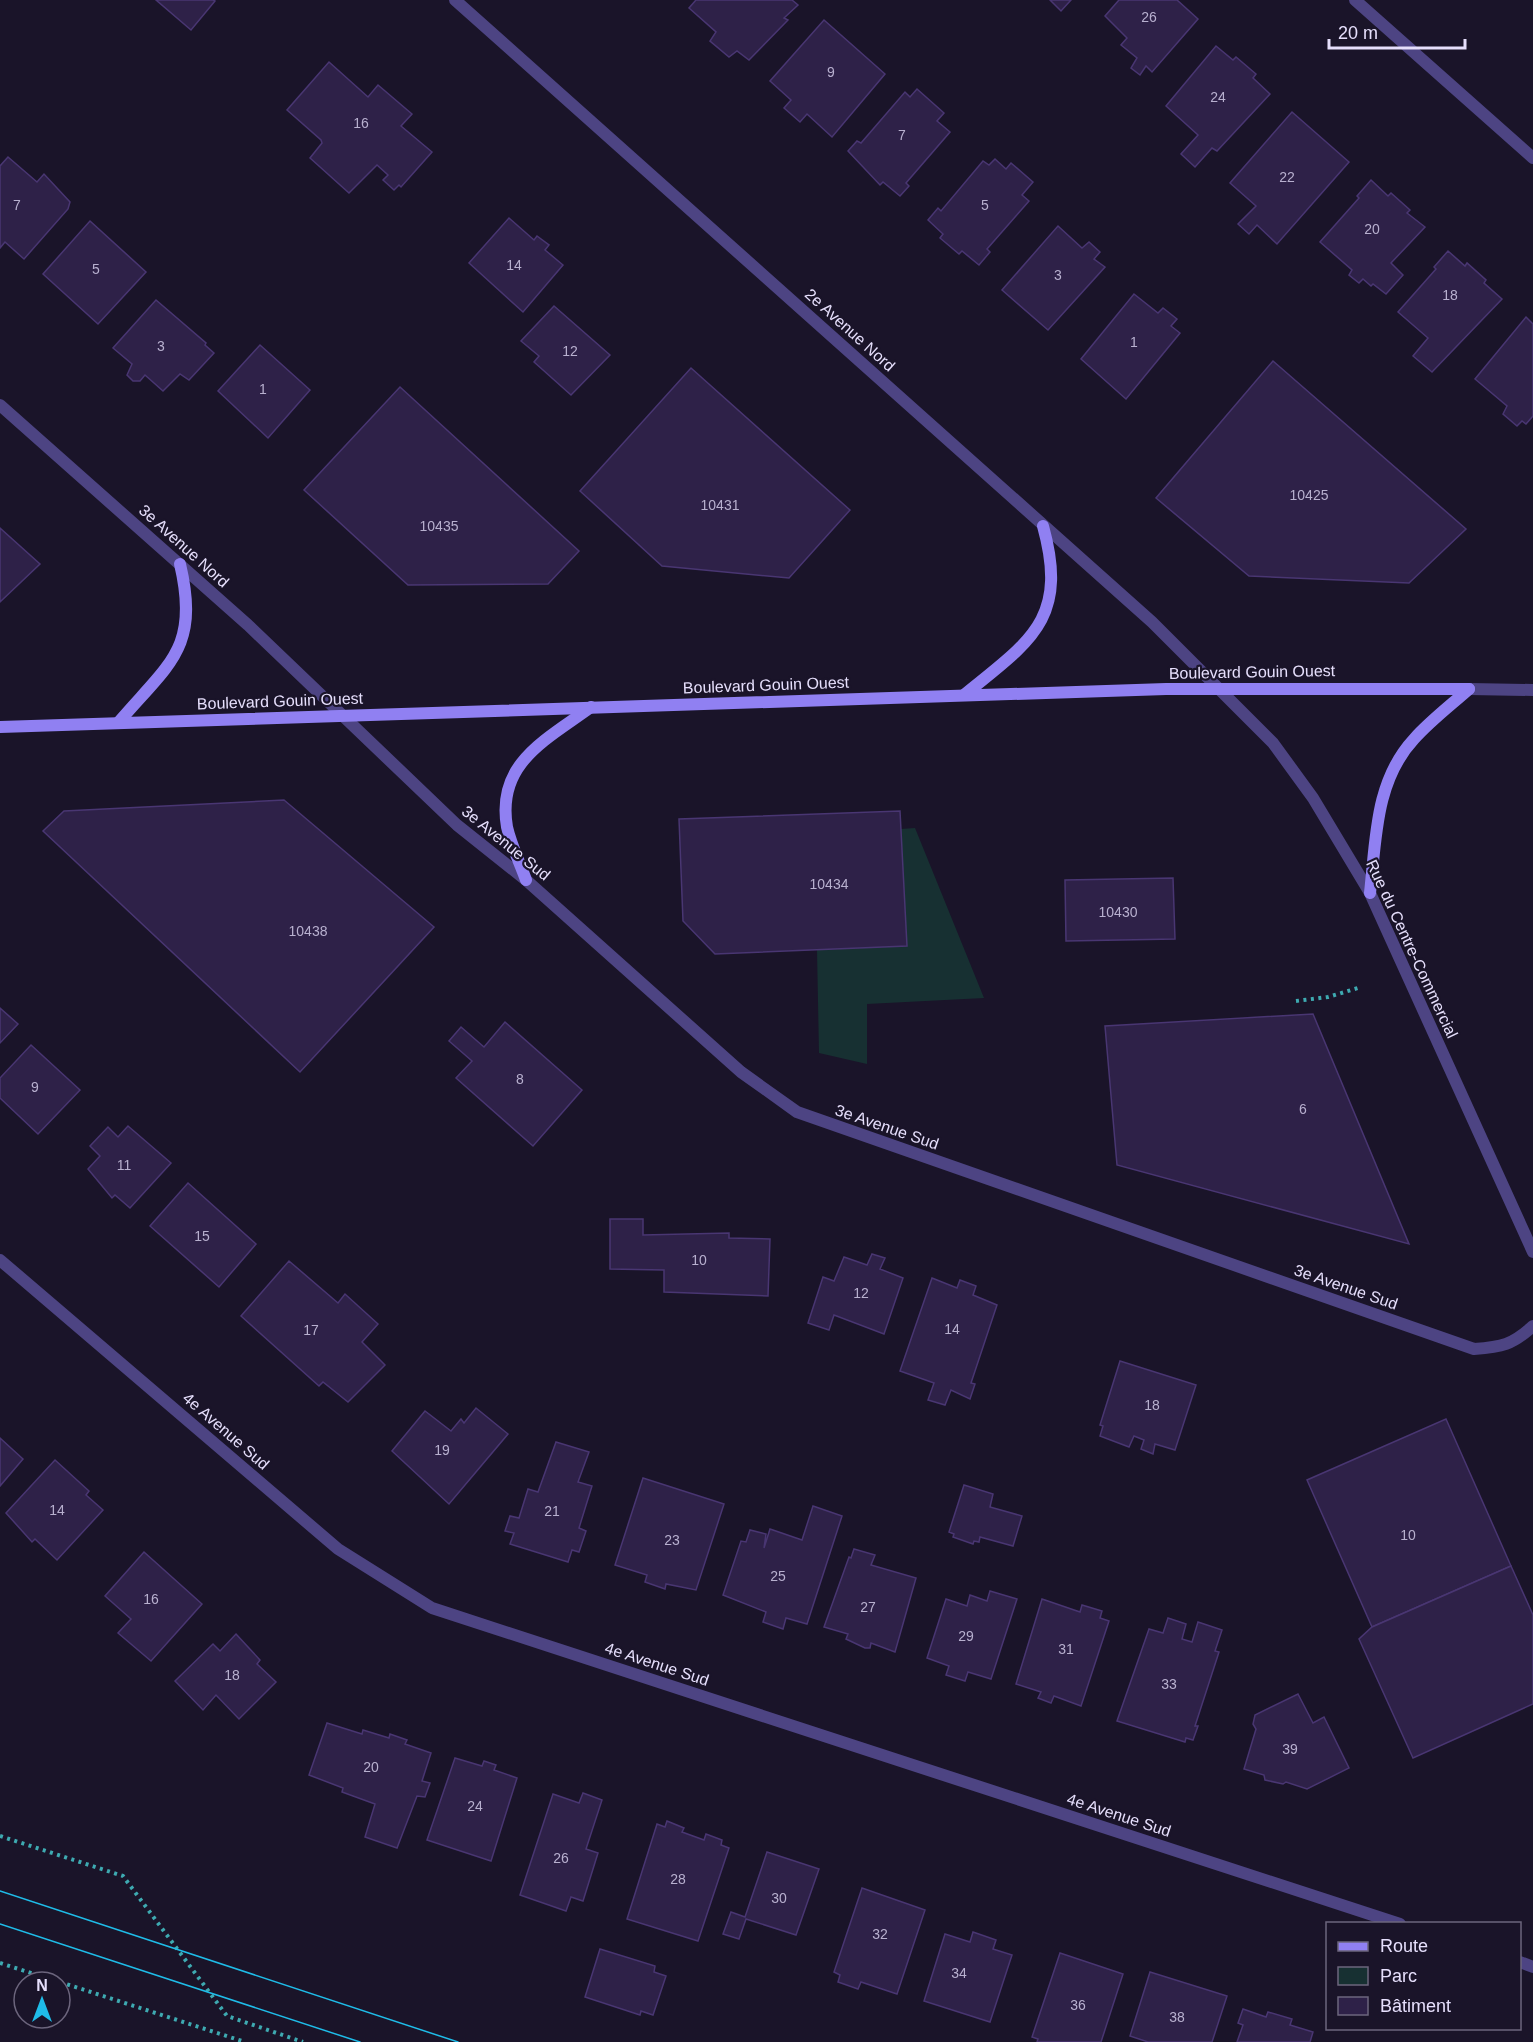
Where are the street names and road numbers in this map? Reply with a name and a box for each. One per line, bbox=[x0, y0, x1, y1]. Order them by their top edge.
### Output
street label: 2e Avenue Nord bbox=[802, 285, 898, 375]
street label: 3e Avenue Nord bbox=[136, 501, 232, 591]
street label: Boulevard Gouin Ouest bbox=[1169, 662, 1336, 682]
street label: Boulevard Gouin Ouest bbox=[683, 674, 850, 696]
street label: Boulevard Gouin Ouest bbox=[197, 690, 364, 712]
street label: 3e Avenue Sud bbox=[459, 802, 553, 884]
street label: Rue du Centre-Commercial bbox=[1363, 857, 1461, 1041]
street label: 3e Avenue Sud bbox=[833, 1101, 941, 1153]
street label: 3e Avenue Sud bbox=[1292, 1261, 1400, 1313]
street label: 4e Avenue Sud bbox=[180, 1389, 272, 1473]
street label: 4e Avenue Sud bbox=[603, 1639, 711, 1689]
street label: 4e Avenue Sud bbox=[1065, 1790, 1173, 1840]

